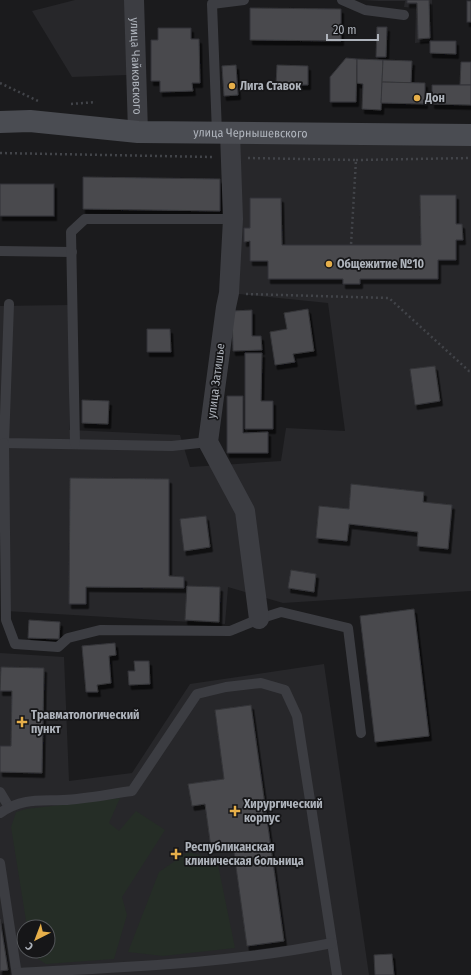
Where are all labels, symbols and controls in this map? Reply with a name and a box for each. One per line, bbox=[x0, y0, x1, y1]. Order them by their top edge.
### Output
scale bar bbox=[327, 16, 378, 42]
street label: улица Чайковского bbox=[128, 17, 144, 115]
text: 20 m bbox=[333, 23, 357, 37]
place label: Лига Ставок bbox=[240, 79, 302, 93]
marker: Лига Ставок bbox=[227, 81, 237, 91]
place label: Дон bbox=[424, 91, 445, 105]
marker: Дон bbox=[412, 93, 422, 103]
street label: улица Чернышевского bbox=[193, 125, 308, 141]
place label: Общежитие №10 bbox=[337, 257, 424, 271]
marker: Общежитие №10 bbox=[324, 259, 334, 269]
street label: улица Затишье bbox=[204, 343, 228, 419]
place label: Травматологический пункт bbox=[31, 708, 139, 736]
marker: Травматологический пункт bbox=[16, 716, 28, 728]
place label: Хирургический корпус bbox=[243, 797, 323, 825]
marker: Хирургический корпус bbox=[229, 805, 241, 817]
place label: Республиканская клиническая больница bbox=[185, 840, 304, 868]
marker: Республиканская клиническая больница bbox=[170, 848, 182, 860]
north arrow bbox=[16, 919, 56, 959]
text: С bbox=[23, 939, 36, 953]

